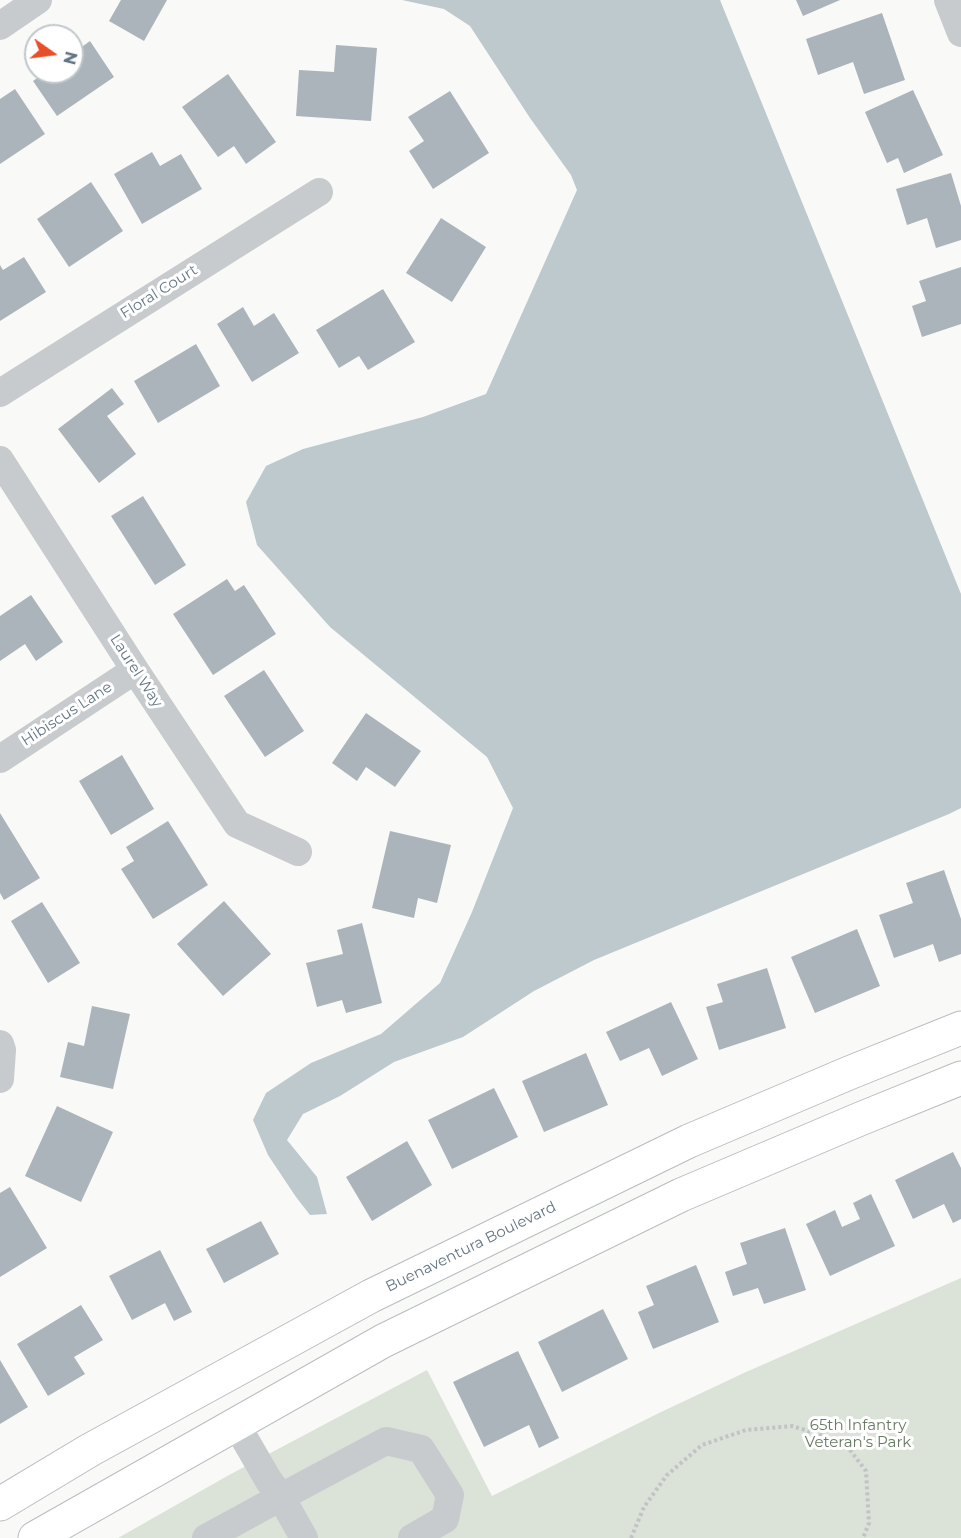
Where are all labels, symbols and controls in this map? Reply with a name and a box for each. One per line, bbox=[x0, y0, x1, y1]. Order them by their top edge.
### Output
north arrow bbox=[24, 24, 84, 84]
text: N bbox=[59, 49, 81, 67]
street label: Floral Court bbox=[117, 261, 201, 323]
street label: Laurel Way bbox=[106, 631, 166, 711]
street label: Hibiscus Lane bbox=[18, 678, 116, 750]
street label: Buenaventura Boulevard bbox=[383, 1198, 559, 1296]
park label: 65th Infantry Veteran's Park bbox=[805, 1417, 911, 1452]

